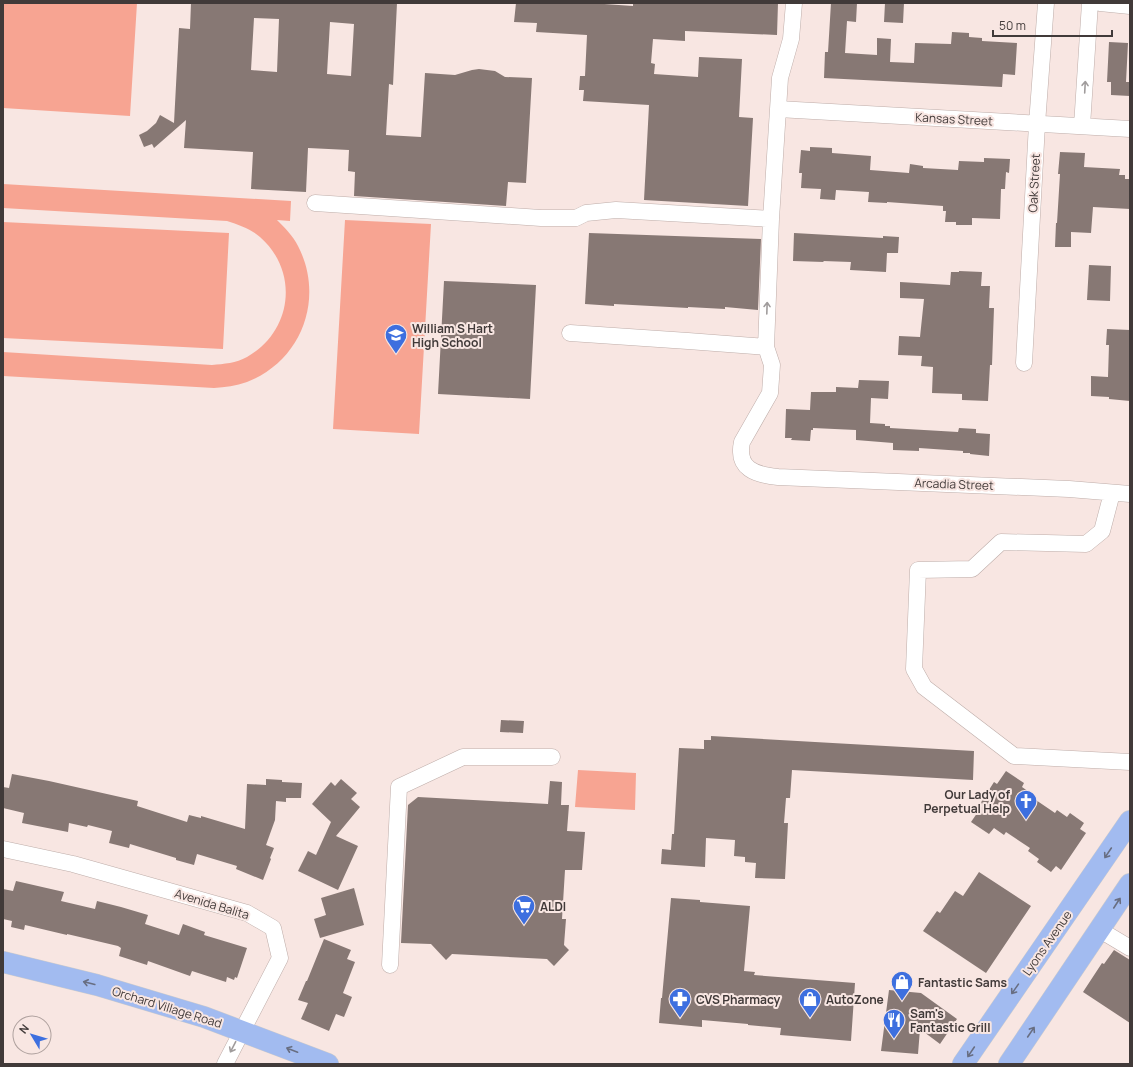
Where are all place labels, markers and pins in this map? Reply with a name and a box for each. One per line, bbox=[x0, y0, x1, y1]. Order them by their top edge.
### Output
place label: William S Hart High School bbox=[412, 320, 493, 351]
school or university icon: William S Hart High School bbox=[383, 322, 409, 355]
place label: Our Lady of Perpetual Help bbox=[924, 786, 1010, 817]
church icon: Our Lady of Perpetual Help bbox=[1013, 788, 1039, 821]
supermarket icon: ALDI bbox=[511, 893, 537, 926]
place label: ALDI bbox=[540, 898, 566, 915]
shop icon: Fantastic Sams bbox=[889, 969, 915, 1002]
place label: Fantastic Sams bbox=[918, 974, 1008, 991]
pharmacy icon: CVS Pharmacy bbox=[667, 986, 693, 1019]
shop icon: AutoZone bbox=[797, 986, 823, 1019]
place label: CVS Pharmacy bbox=[696, 991, 781, 1008]
place label: AutoZone bbox=[826, 991, 884, 1008]
place label: Sam's Fantastic Grill bbox=[910, 1005, 991, 1036]
restaurant icon: Sam's Fantastic Grill bbox=[881, 1007, 907, 1040]

